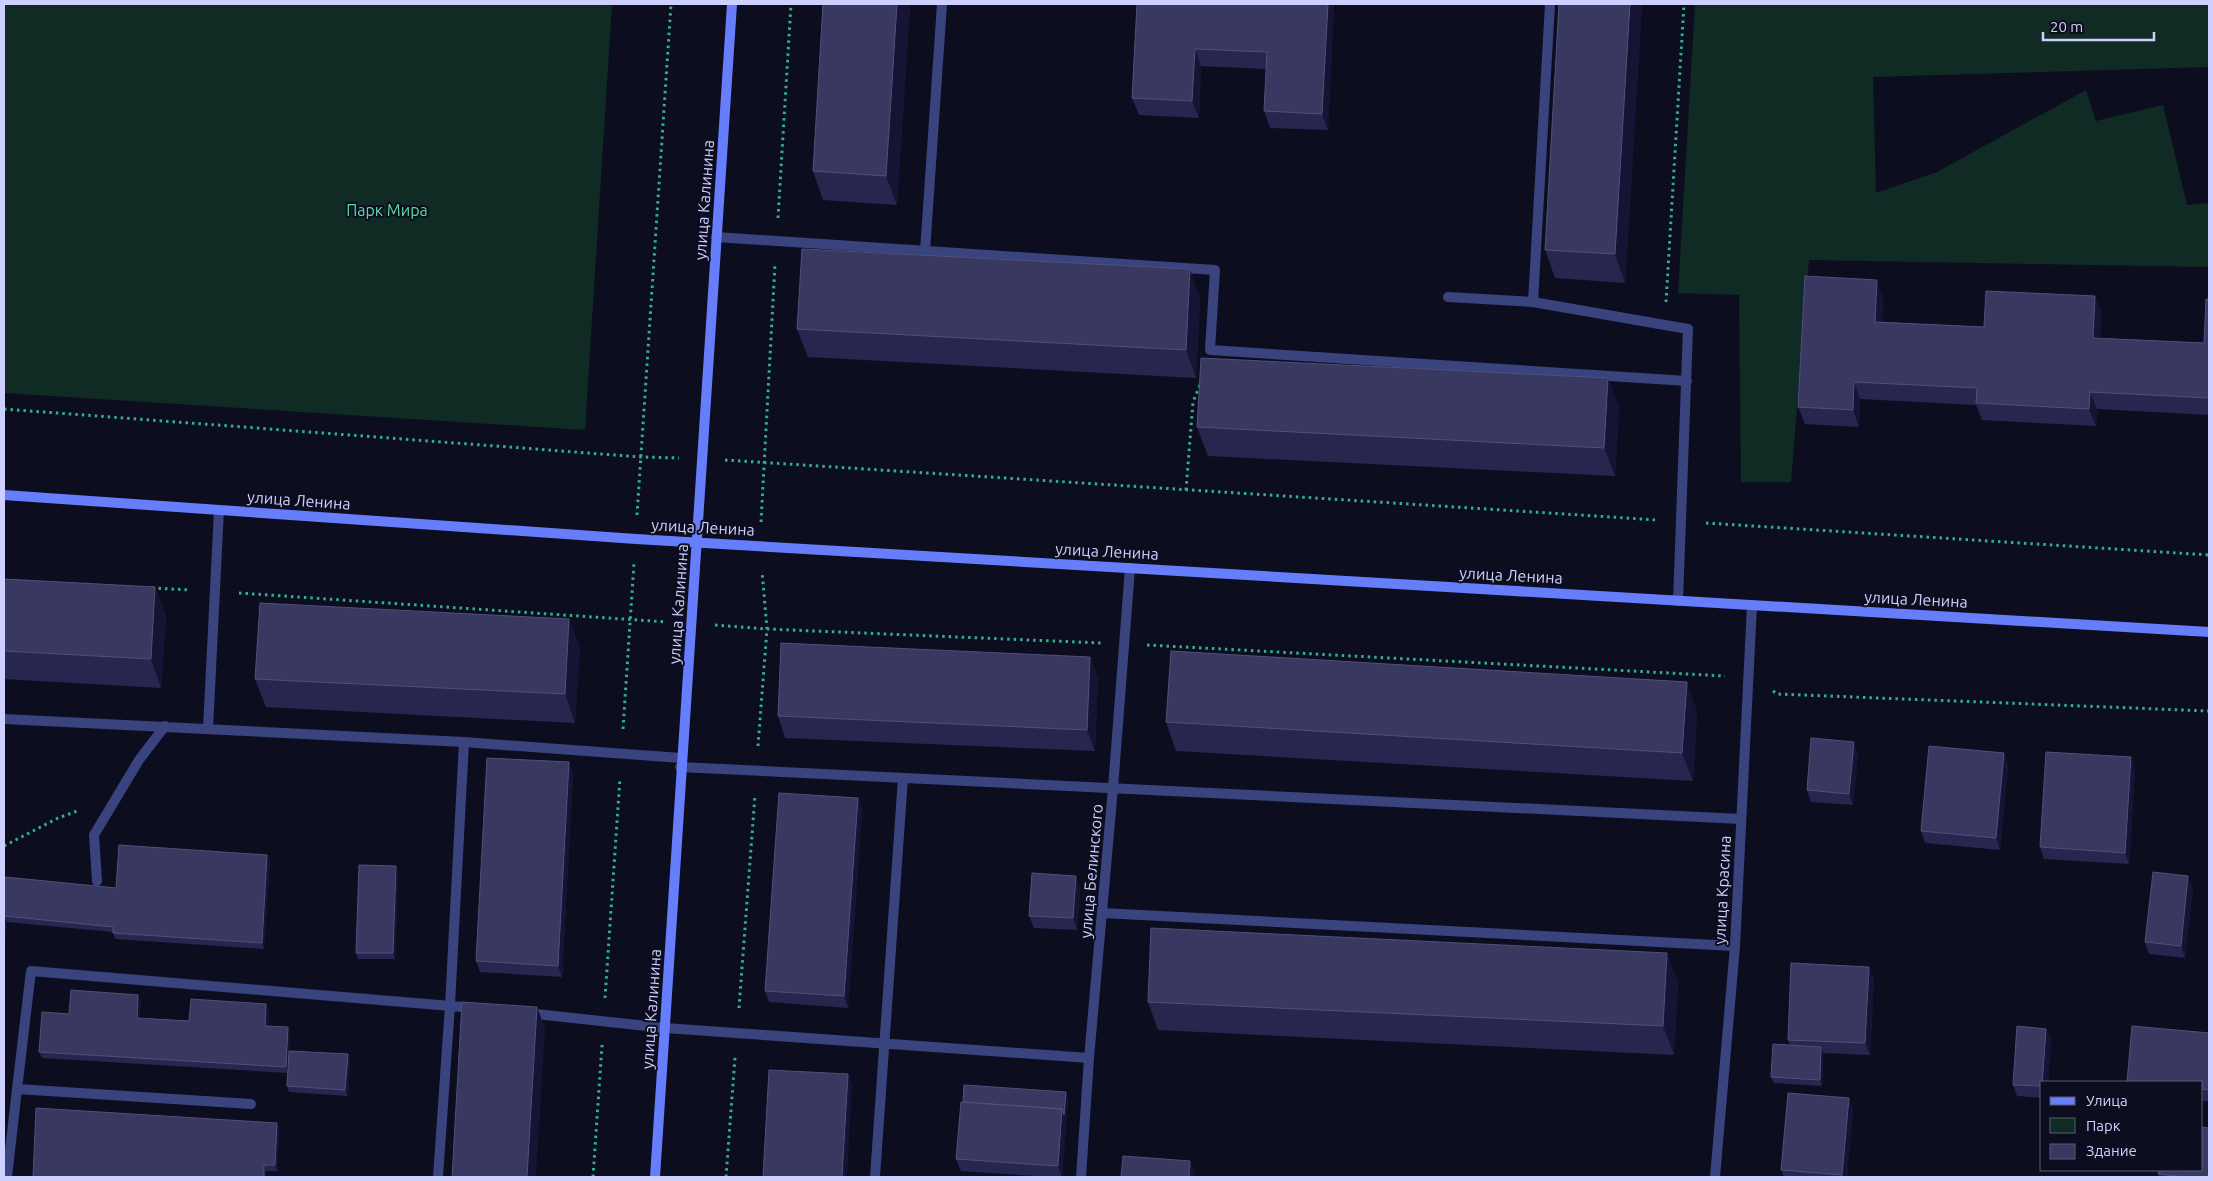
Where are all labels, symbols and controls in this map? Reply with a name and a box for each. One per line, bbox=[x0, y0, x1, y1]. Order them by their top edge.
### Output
scale bar bbox=[2043, 10, 2154, 42]
text: 20 m bbox=[2050, 18, 2083, 35]
street label: улица Калинина bbox=[691, 139, 717, 261]
park label: Парк Мира bbox=[346, 201, 428, 219]
street label: улица Ленина bbox=[247, 487, 351, 513]
street label: улица Ленина bbox=[651, 515, 755, 539]
street label: улица Ленина bbox=[1055, 539, 1159, 563]
street label: улица Калинина bbox=[665, 543, 691, 665]
street label: улица Ленина bbox=[1459, 563, 1563, 587]
street label: улица Ленина bbox=[1864, 587, 1968, 611]
street label: улица Белинского bbox=[1076, 803, 1106, 939]
street label: улица Красина bbox=[1710, 835, 1734, 945]
street label: улица Калинина bbox=[638, 948, 664, 1070]
legend bbox=[2040, 1081, 2203, 1171]
text: Улица bbox=[2086, 1092, 2128, 1109]
text: Парк bbox=[2086, 1117, 2121, 1134]
text: Здание bbox=[2086, 1142, 2137, 1159]

